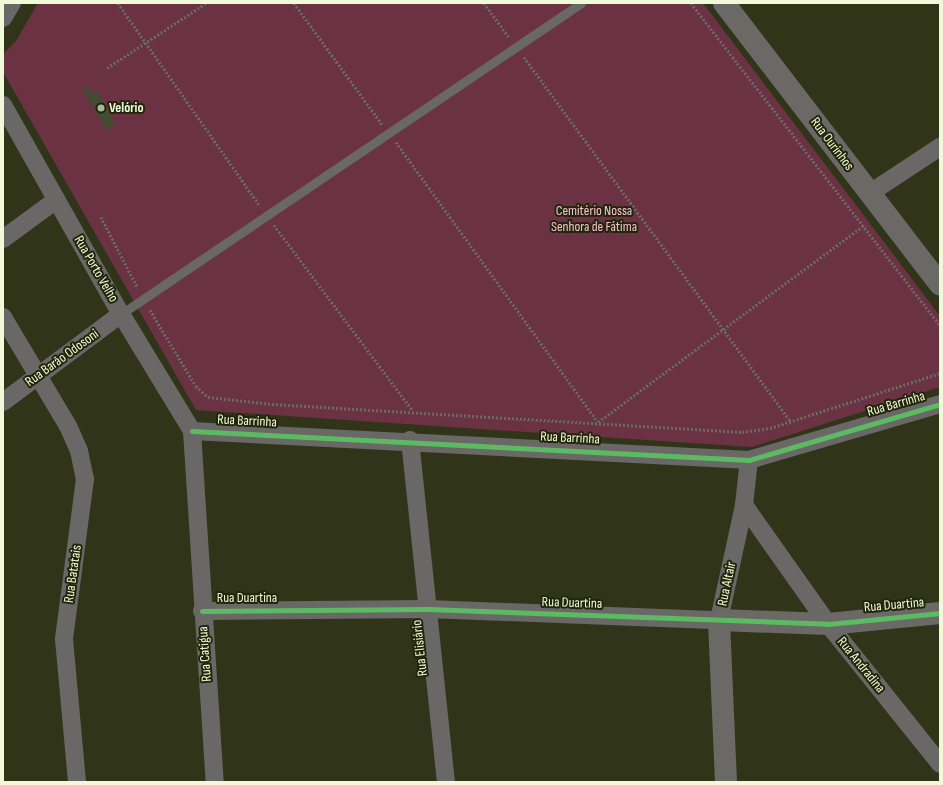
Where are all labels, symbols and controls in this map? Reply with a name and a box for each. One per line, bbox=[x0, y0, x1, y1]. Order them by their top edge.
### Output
place label: Velório bbox=[109, 100, 144, 116]
marker: Velório bbox=[96, 103, 106, 113]
street label: Rua Ourinhos bbox=[807, 114, 857, 174]
park label: Cemitério Nossa Senhora de Fátima bbox=[551, 203, 637, 236]
street label: Rua Porto Velho bbox=[70, 233, 122, 305]
street label: Rua Barão Odosoni bbox=[22, 326, 102, 390]
street label: Rua Barrinha bbox=[865, 388, 927, 420]
street label: Rua Barrinha bbox=[217, 411, 277, 431]
street label: Rua Barrinha bbox=[540, 428, 600, 448]
street label: Rua Batatais bbox=[61, 544, 85, 604]
street label: Rua Altair bbox=[714, 560, 740, 608]
street label: Rua Duartina bbox=[217, 590, 277, 606]
street label: Rua Duartina bbox=[541, 594, 603, 612]
street label: Rua Duartina bbox=[863, 594, 925, 616]
street label: Rua Elisiário bbox=[409, 619, 431, 677]
street label: Rua Catigua bbox=[195, 626, 215, 682]
street label: Rua Andradina bbox=[833, 634, 889, 696]

